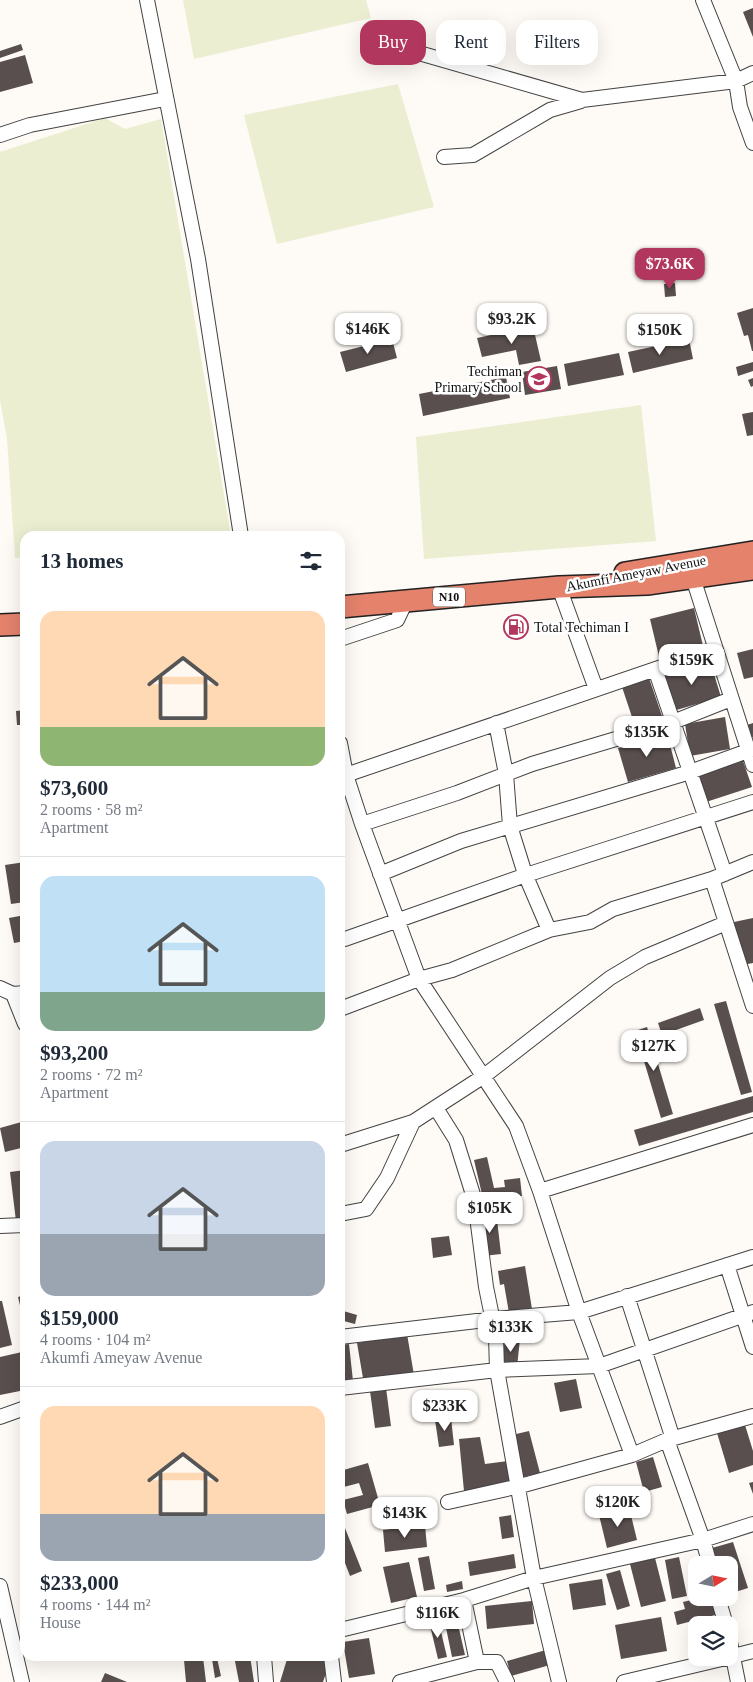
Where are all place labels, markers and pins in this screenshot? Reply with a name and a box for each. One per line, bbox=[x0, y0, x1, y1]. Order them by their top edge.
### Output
pin: $73.6K bbox=[629, 248, 711, 290]
pin: $93.2K bbox=[471, 302, 553, 345]
pin: $146K bbox=[333, 312, 403, 355]
pin: $150K bbox=[625, 314, 695, 356]
place label: Techiman Primary School bbox=[435, 364, 522, 395]
school or university icon: Techiman Primary School bbox=[526, 366, 552, 392]
fuel station icon: Total Techiman I bbox=[503, 614, 529, 640]
place label: Total Techiman I bbox=[534, 620, 629, 635]
pin: $159K bbox=[657, 644, 727, 686]
pin: $135K bbox=[612, 716, 682, 758]
pin: $127K bbox=[619, 1030, 689, 1072]
pin: $105K bbox=[455, 1192, 525, 1234]
pin: $133K bbox=[476, 1310, 546, 1353]
pin: $233K bbox=[410, 1390, 480, 1432]
pin: $120K bbox=[583, 1486, 653, 1528]
pin: $143K bbox=[370, 1496, 440, 1539]
pin: $116K bbox=[403, 1596, 473, 1639]

